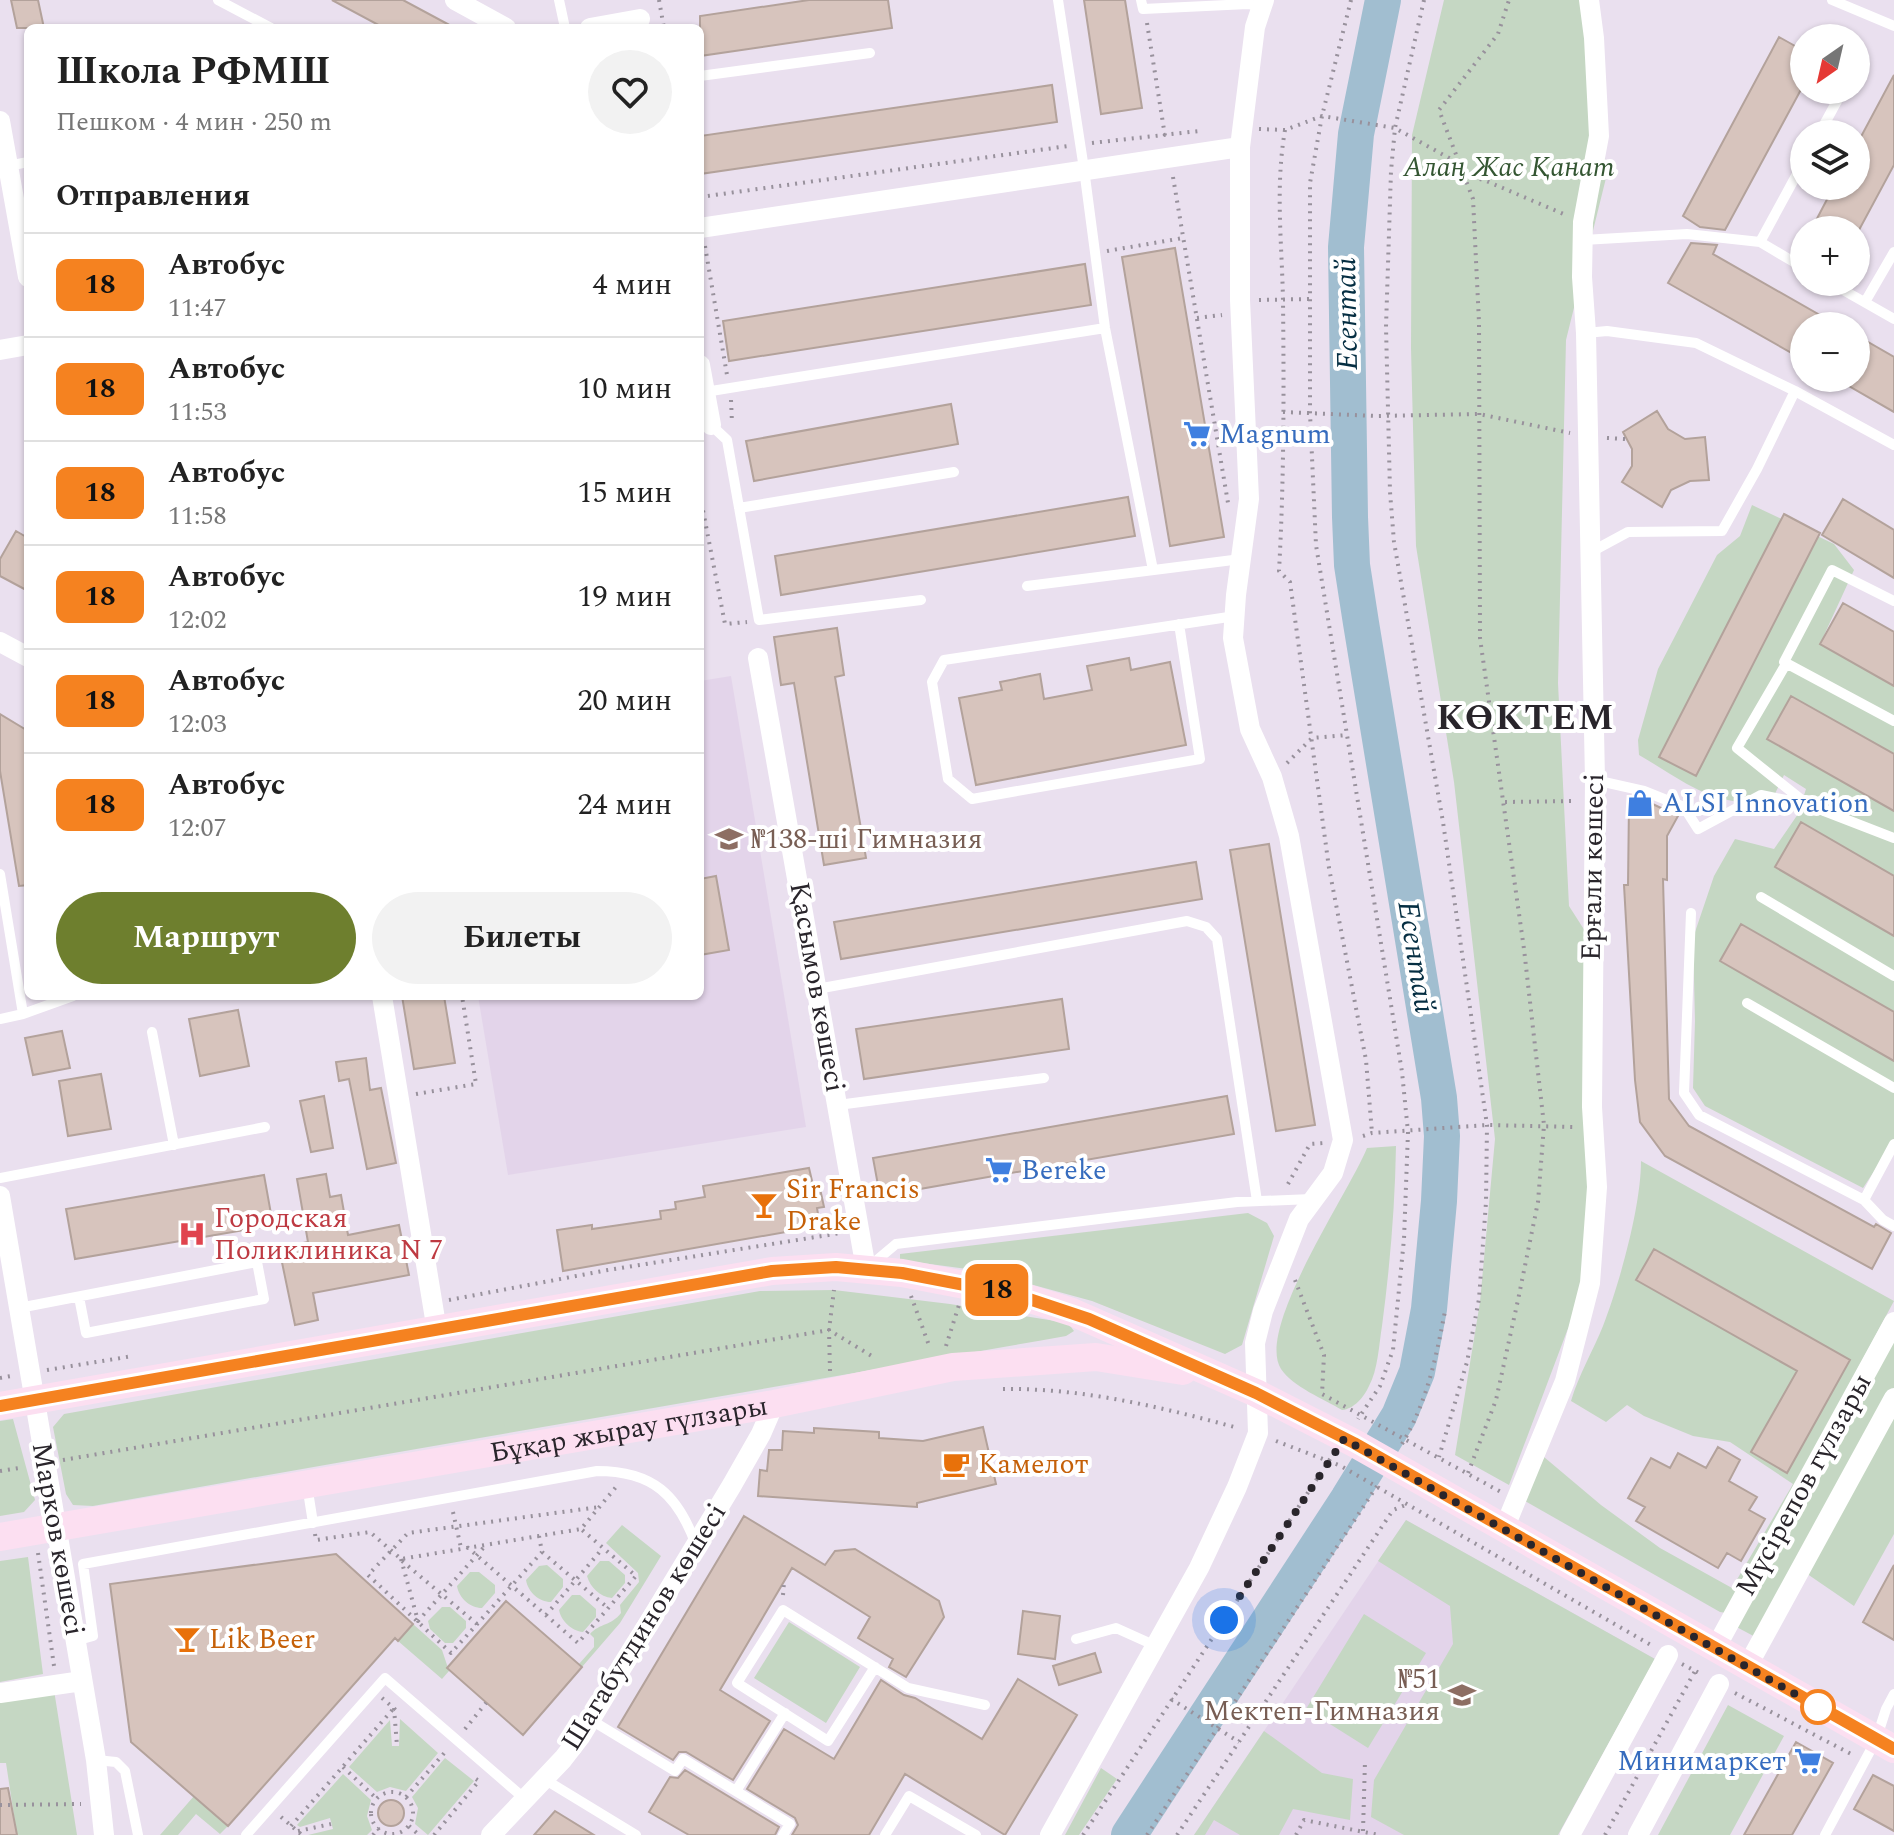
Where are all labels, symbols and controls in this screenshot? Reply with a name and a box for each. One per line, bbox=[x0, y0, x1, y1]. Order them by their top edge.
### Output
north arrow bbox=[1790, 24, 1870, 104]
map controls bbox=[1790, 24, 1870, 392]
text: Школа РФМШ bbox=[56, 43, 330, 101]
button: heart bbox=[588, 50, 672, 134]
text: Пешком · 4 мин · 250 m bbox=[56, 102, 332, 142]
button: layers bbox=[1790, 120, 1870, 200]
park label: Алаң Жас Қанат bbox=[1402, 146, 1615, 189]
text: Отправления bbox=[56, 173, 250, 219]
button: + bbox=[1790, 216, 1870, 296]
text: Автобус bbox=[168, 242, 285, 288]
water label: Есентай bbox=[1323, 257, 1371, 371]
text: 4 мин bbox=[593, 262, 672, 308]
text: 18 bbox=[84, 263, 116, 306]
text: 11:47 bbox=[168, 288, 227, 328]
button: − bbox=[1790, 312, 1870, 392]
text: Автобус bbox=[168, 346, 285, 392]
text: 10 мин bbox=[578, 366, 672, 412]
text: 18 bbox=[84, 367, 116, 410]
text: 11:53 bbox=[168, 392, 227, 432]
place label: Magnum bbox=[1219, 413, 1331, 456]
supermarket icon: Magnum bbox=[1182, 419, 1212, 449]
text: Автобус bbox=[168, 450, 285, 496]
text: 15 мин bbox=[578, 470, 672, 516]
text: 18 bbox=[84, 471, 116, 514]
text: 11:58 bbox=[168, 496, 227, 536]
text: Автобус bbox=[168, 554, 285, 600]
text: 19 мин bbox=[578, 574, 672, 620]
text: 18 bbox=[84, 575, 116, 618]
text: 12:02 bbox=[168, 600, 227, 640]
text: Автобус bbox=[168, 658, 285, 704]
text: 20 мин bbox=[578, 678, 672, 724]
text: 18 bbox=[84, 679, 116, 722]
district label: КӨКТЕМ bbox=[1436, 691, 1616, 746]
text: 12:03 bbox=[168, 704, 227, 744]
text: Автобус bbox=[168, 762, 285, 808]
street label: Ерғали көшесі bbox=[1570, 773, 1616, 961]
text: 24 мин bbox=[578, 782, 672, 828]
place label: ALSI Innovation bbox=[1662, 782, 1869, 825]
text: 18 bbox=[84, 783, 116, 826]
shop icon: ALSI Innovation bbox=[1625, 788, 1655, 818]
text: 12:07 bbox=[168, 808, 227, 848]
place label: №138-ші Гимназия bbox=[751, 818, 982, 861]
school or university icon: №138-ші Гимназия bbox=[714, 824, 744, 854]
street label: Қасымов көшесі bbox=[777, 878, 857, 1096]
button: Маршрут bbox=[56, 892, 356, 984]
button: Билеты bbox=[372, 892, 672, 984]
water label: Есентай bbox=[1384, 898, 1448, 1017]
place label: Bereke bbox=[1021, 1149, 1107, 1192]
supermarket icon: Bereke bbox=[984, 1155, 1014, 1185]
place label: Sir Francis Drake bbox=[786, 1168, 920, 1243]
bar icon: Sir Francis Drake bbox=[749, 1190, 779, 1220]
place label: Городская Поликлиника N 7 bbox=[214, 1197, 443, 1272]
hospital icon: Городская Поликлиника N 7 bbox=[177, 1219, 207, 1249]
line badge: 18 bbox=[961, 1264, 1033, 1316]
text: 18 bbox=[981, 1268, 1013, 1311]
street label: Мүсірепов гүлзары bbox=[1725, 1366, 1883, 1604]
street label: Бұқар жырау гүлзары bbox=[487, 1384, 771, 1474]
street label: Марков көшесі bbox=[20, 1439, 96, 1639]
place label: Камелот bbox=[978, 1443, 1089, 1486]
cafe icon: Камелот bbox=[941, 1449, 971, 1479]
street label: Шагабутдинов көшесі bbox=[550, 1495, 738, 1759]
your location bbox=[1204, 1600, 1244, 1640]
place label: Lik Beer bbox=[209, 1618, 315, 1661]
bar icon: Lik Beer bbox=[172, 1624, 202, 1654]
place label: №51 Мектеп-Гимназия bbox=[1203, 1658, 1440, 1733]
school or university icon: №51 Мектеп-Гимназия bbox=[1447, 1680, 1477, 1710]
unlabelled marker bbox=[1801, 1690, 1835, 1724]
place label: Минимаркет bbox=[1617, 1740, 1786, 1783]
supermarket icon: Минимаркет bbox=[1793, 1746, 1823, 1776]

